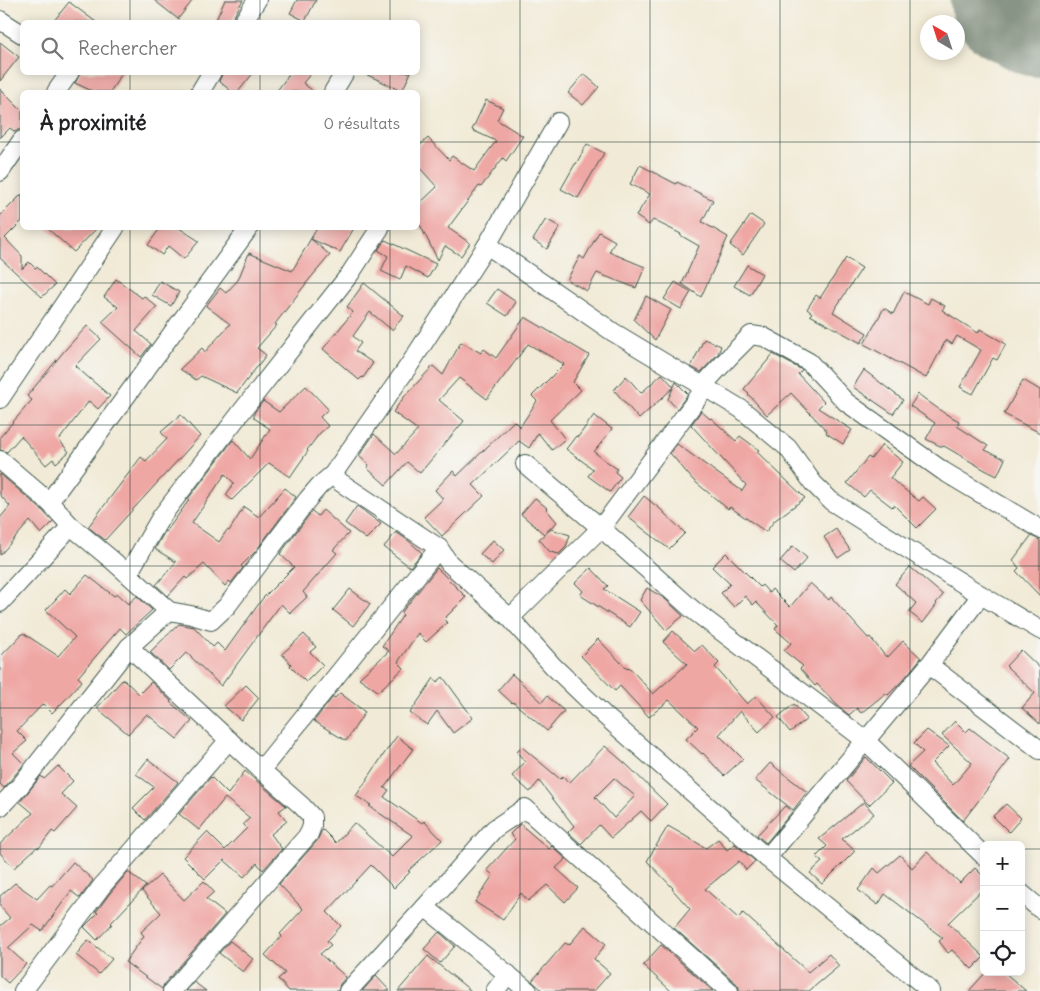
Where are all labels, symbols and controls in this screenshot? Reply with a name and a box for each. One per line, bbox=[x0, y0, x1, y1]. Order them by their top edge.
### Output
north arrow bbox=[920, 15, 965, 60]
search box bbox=[20, 20, 420, 75]
icon: search bbox=[38, 34, 66, 62]
text: Rechercher bbox=[78, 36, 177, 60]
text: À proximité bbox=[40, 109, 147, 136]
text: 0 résultats bbox=[324, 113, 400, 133]
map controls bbox=[980, 841, 1025, 976]
button: + bbox=[980, 841, 1025, 886]
button: − bbox=[980, 886, 1025, 931]
button: locate bbox=[980, 931, 1025, 976]

